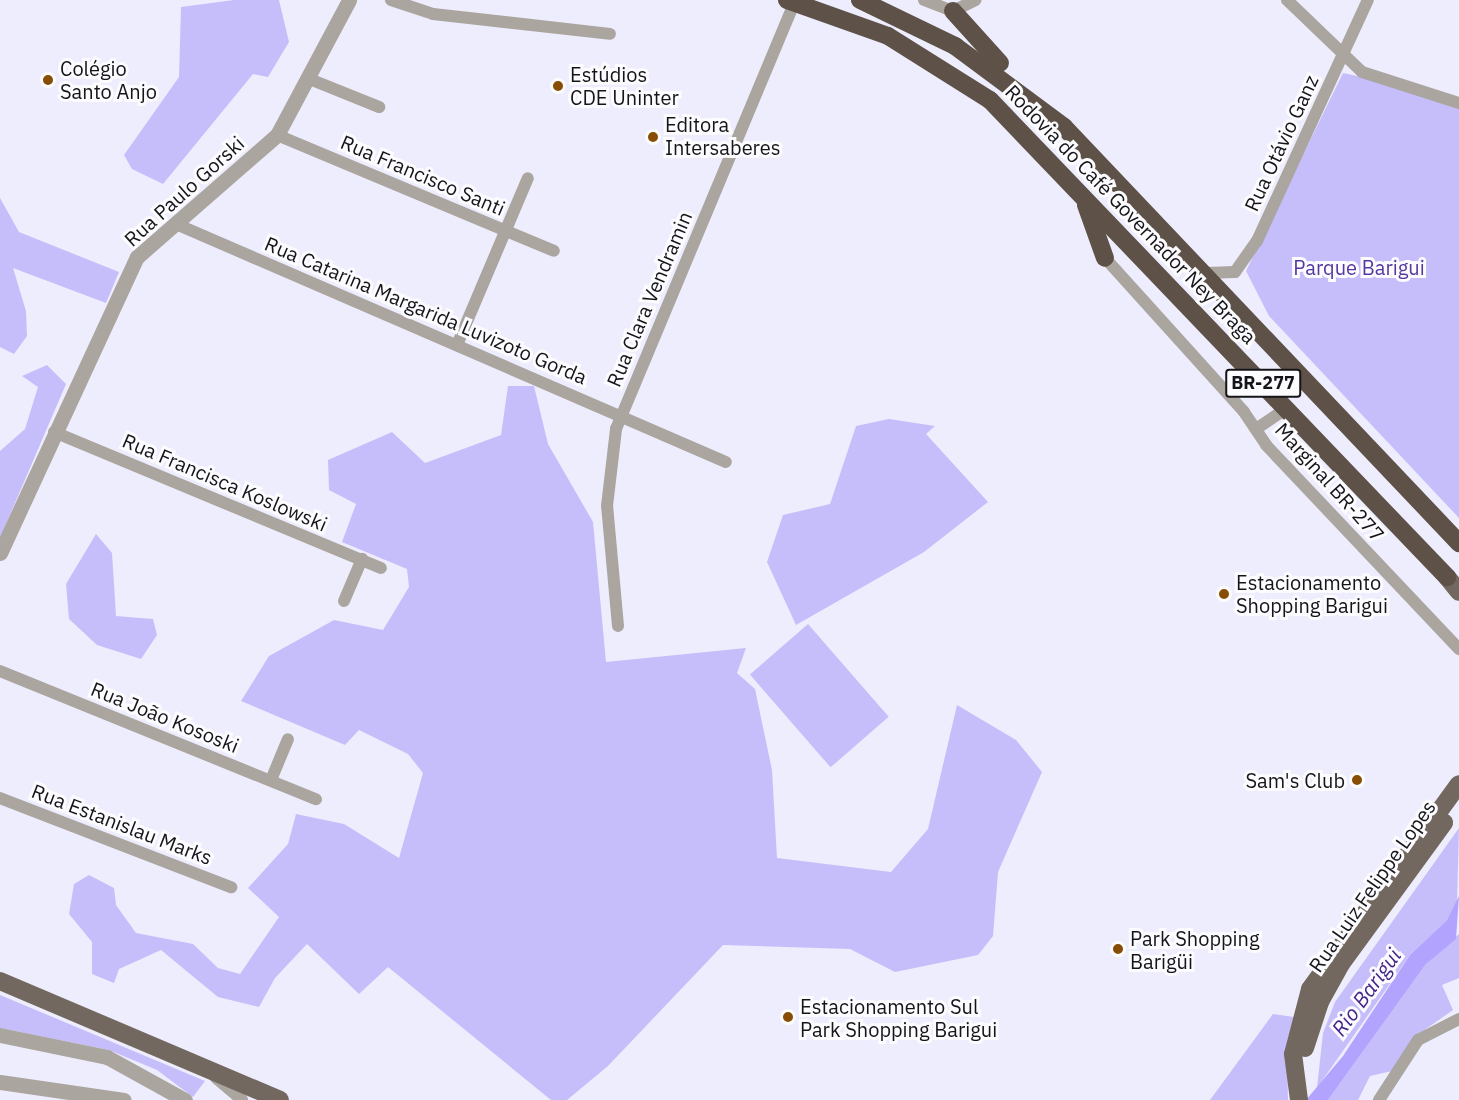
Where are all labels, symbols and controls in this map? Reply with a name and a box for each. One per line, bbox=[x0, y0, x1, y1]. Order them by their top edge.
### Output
place label: Colégio Santo Anjo bbox=[60, 56, 157, 103]
place label: Estúdios CDE Uninter bbox=[570, 62, 679, 109]
street label: Rua Otávio Ganz bbox=[1239, 71, 1323, 215]
marker: Colégio Santo Anjo bbox=[41, 73, 55, 87]
marker: Estúdios CDE Uninter bbox=[551, 79, 565, 93]
street label: Rodovia do Café Governador Ney Braga bbox=[1000, 79, 1262, 349]
place label: Editora Intersaberes bbox=[665, 113, 781, 160]
street label: Rua Francisco Santi bbox=[337, 130, 509, 220]
marker: Editora Intersaberes bbox=[646, 130, 660, 144]
street label: Rua Paulo Gorski bbox=[119, 131, 249, 251]
street label: Rua Clara Vendramin bbox=[601, 208, 697, 390]
street label: Rua Catarina Margarida Luvizoto Gorda bbox=[261, 231, 591, 389]
park label: Parque Barigui bbox=[1293, 255, 1425, 279]
road number: BR-277 bbox=[1224, 368, 1302, 398]
street label: Marginal BR-277 bbox=[1271, 418, 1389, 546]
street label: Rua Francisca Koslowski bbox=[119, 428, 331, 536]
place label: Estacionamento Shopping Barigui bbox=[1236, 570, 1388, 617]
marker: Estacionamento Shopping Barigui bbox=[1217, 587, 1231, 601]
street label: Rua João Kososki bbox=[88, 676, 242, 758]
place label: Sam's Club bbox=[1245, 768, 1345, 792]
marker: Sam's Club bbox=[1350, 773, 1364, 787]
street label: Rua Estanislau Marks bbox=[28, 779, 216, 869]
street label: Rua Luiz Felippe Lopes bbox=[1304, 796, 1440, 976]
place label: Park Shopping Barigüi bbox=[1130, 926, 1259, 973]
marker: Park Shopping Barigüi bbox=[1111, 942, 1125, 956]
water label: Rio Barigui bbox=[1326, 943, 1406, 1041]
place label: Estacionamento Sul Park Shopping Barigui bbox=[800, 994, 997, 1041]
marker: Estacionamento Sul Park Shopping Barigui bbox=[781, 1010, 795, 1024]

